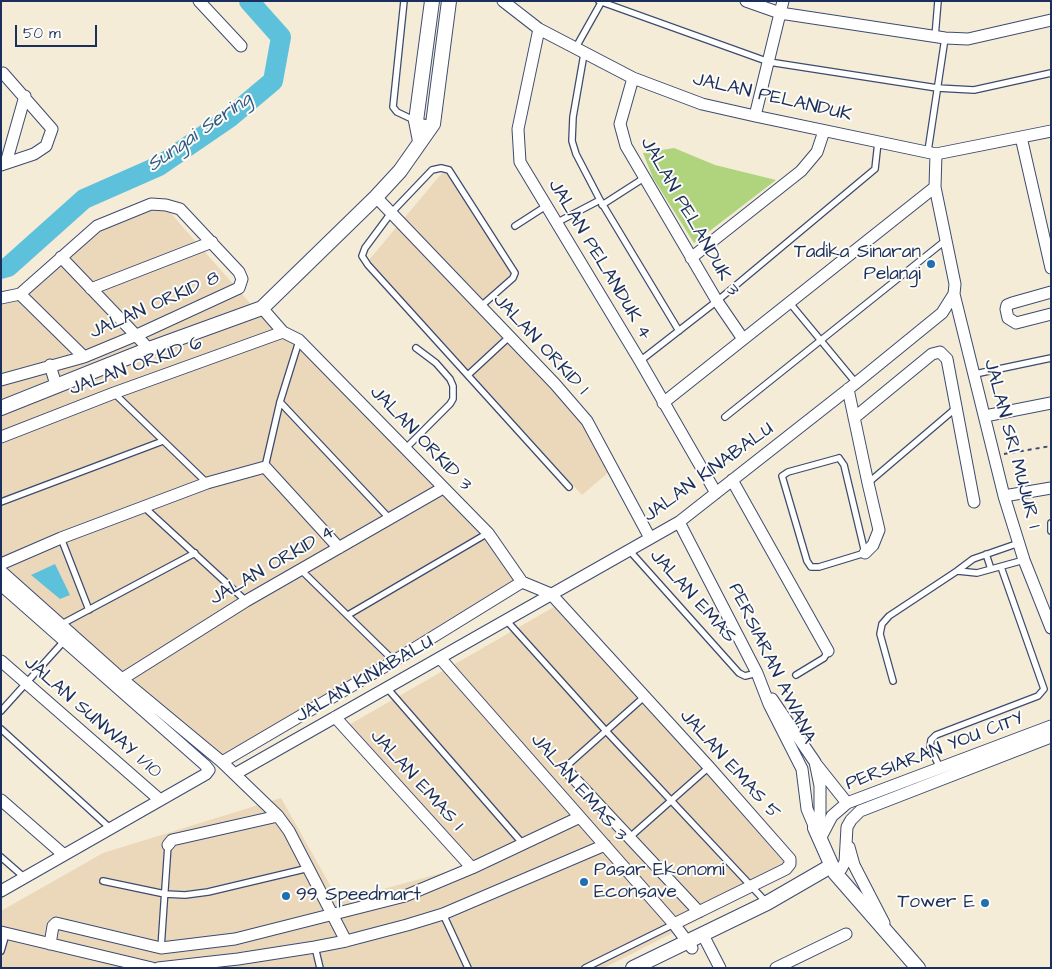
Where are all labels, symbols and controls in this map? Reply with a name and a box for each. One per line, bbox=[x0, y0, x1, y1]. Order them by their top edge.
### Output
scale bar bbox=[18, 15, 100, 47]
text: 50 m bbox=[23, 23, 61, 44]
street label: JALAN PELANDUK bbox=[690, 69, 854, 127]
water label: Sungai Sering bbox=[143, 88, 257, 178]
street label: JALAN PELANDUK 3 bbox=[634, 134, 744, 300]
street label: JALAN PELANDUK 4 bbox=[542, 176, 656, 344]
place label: Tadika Sinaran Pelangi bbox=[794, 242, 921, 286]
marker: Tadika Sinaran Pelangi bbox=[925, 258, 937, 270]
street label: JALAN ORKID 8 bbox=[86, 267, 224, 345]
street label: JALAN ORKID 1 bbox=[487, 290, 593, 400]
street label: JALAN ORKID 6 bbox=[67, 332, 205, 402]
street label: JALAN SRI MUJUR 1 bbox=[977, 357, 1045, 531]
street label: JALAN ORKID 3 bbox=[364, 382, 476, 496]
street label: JALAN KINABALU bbox=[640, 418, 778, 528]
street label: JALAN ORKID 4 bbox=[206, 521, 340, 611]
street label: JALAN EMAS bbox=[644, 545, 740, 649]
street label: PERSIARAN AWANA bbox=[722, 580, 820, 748]
street label: JALAN KINABALU bbox=[292, 631, 438, 729]
street label: JALAN SUNWAY 1/10 bbox=[18, 652, 166, 784]
street label: JALAN EMAS 5 bbox=[674, 706, 784, 824]
street label: PERSIARAN YOU CITY bbox=[843, 708, 1027, 796]
street label: JALAN EMAS 1 bbox=[365, 726, 467, 836]
street label: JALAN EMAS 3 bbox=[525, 729, 631, 847]
place label: Pasar Ekonomi Econsave bbox=[594, 860, 725, 904]
marker: Pasar Ekonomi Econsave bbox=[578, 876, 590, 888]
place label: 99 Speedmart bbox=[296, 885, 421, 907]
marker: 99 Speedmart bbox=[280, 890, 292, 902]
place label: Tower E bbox=[897, 892, 975, 914]
marker: Tower E bbox=[979, 897, 991, 909]

